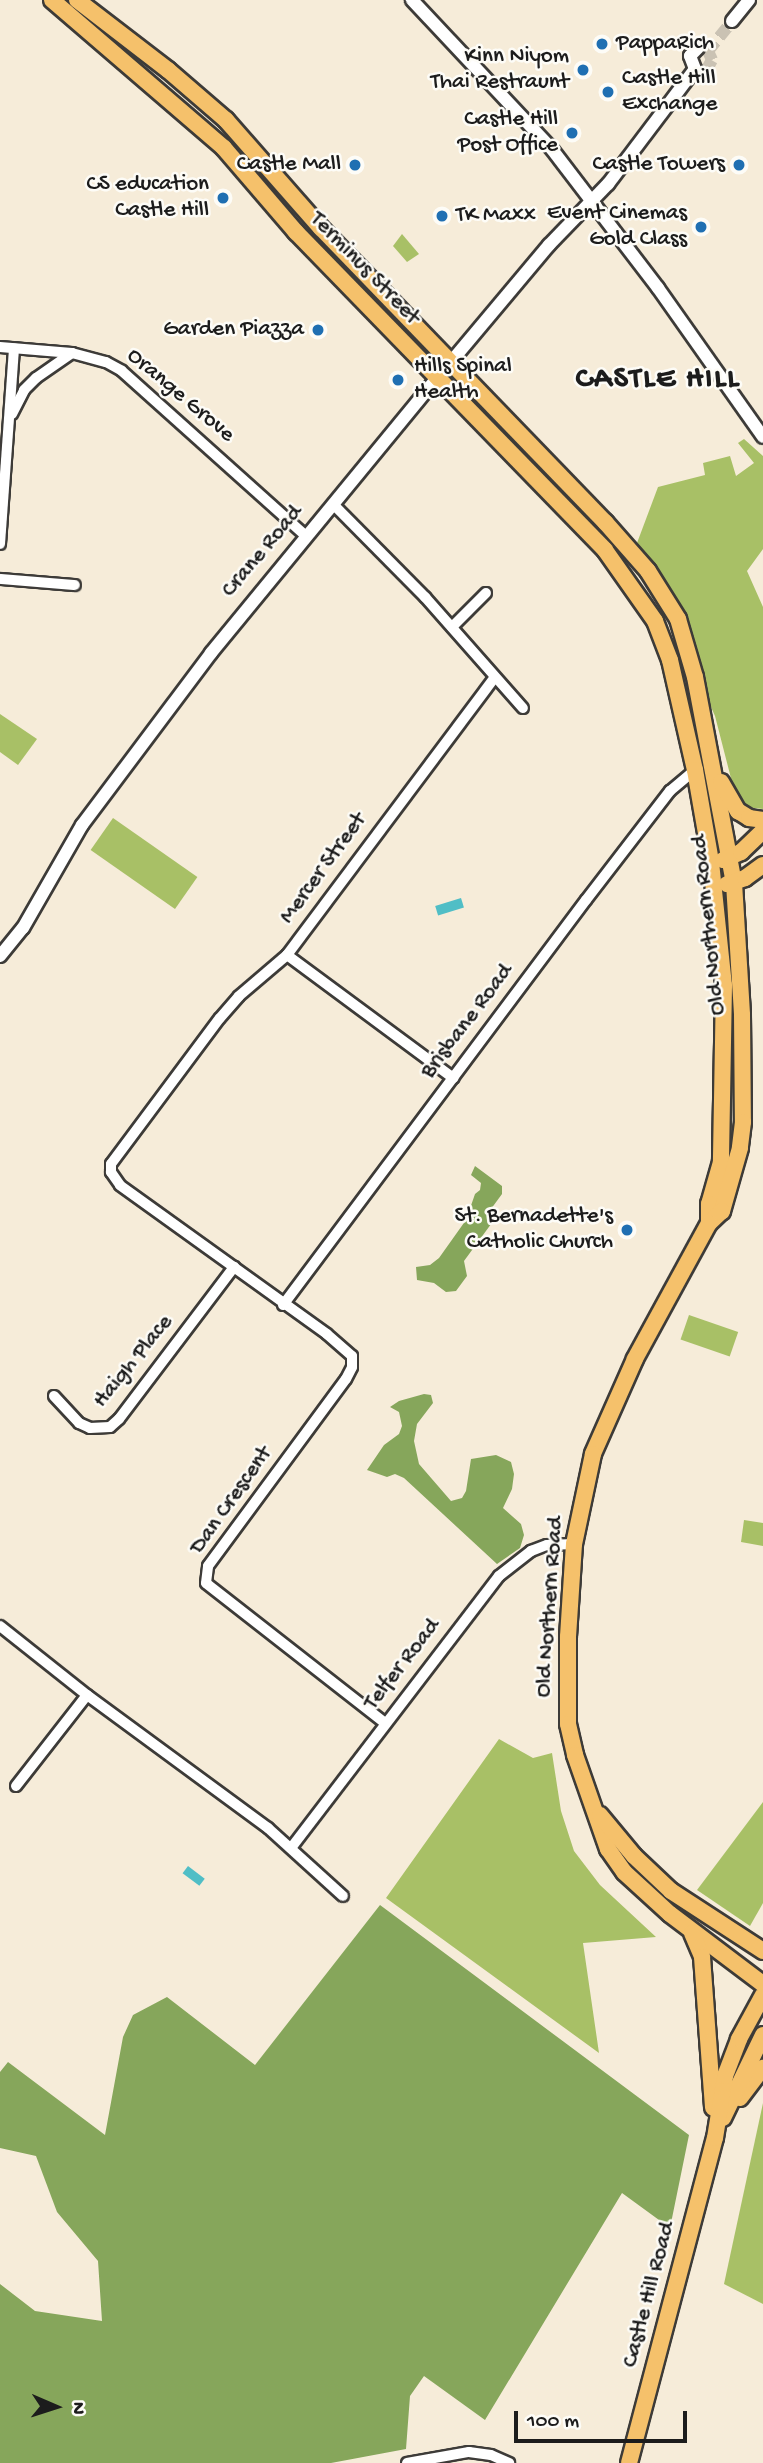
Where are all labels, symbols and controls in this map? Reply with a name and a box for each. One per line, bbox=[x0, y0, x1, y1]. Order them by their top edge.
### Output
place label: PappaRich bbox=[616, 30, 714, 58]
marker: PappaRich bbox=[594, 36, 610, 52]
place label: Kinn Niyom Thai Restraunt bbox=[431, 43, 569, 97]
marker: Kinn Niyom Thai Restraunt bbox=[575, 62, 591, 78]
place label: Castle Hill Exchange bbox=[622, 65, 717, 119]
marker: Castle Hill Exchange bbox=[600, 84, 616, 100]
place label: Castle Hill Post Office bbox=[457, 106, 558, 160]
marker: Castle Hill Post Office bbox=[564, 125, 580, 141]
place label: Castle Mall bbox=[237, 151, 341, 179]
place label: Castle Towers bbox=[592, 151, 725, 179]
marker: Castle Mall bbox=[347, 157, 363, 173]
marker: Castle Towers bbox=[731, 157, 747, 173]
place label: CS education Castle Hill bbox=[86, 171, 209, 225]
marker: CS education Castle Hill bbox=[215, 190, 231, 206]
place label: Event Cinemas Gold Class bbox=[547, 200, 687, 254]
place label: TK Maxx bbox=[456, 202, 536, 230]
street label: Terminus Street bbox=[303, 206, 425, 332]
marker: TK Maxx bbox=[434, 208, 450, 224]
marker: Event Cinemas Gold Class bbox=[693, 219, 709, 235]
place label: Garden Piazza bbox=[163, 316, 304, 344]
marker: Garden Piazza bbox=[310, 322, 326, 338]
street label: Orange Grove bbox=[120, 343, 240, 449]
place label: Hills Spinal Health bbox=[414, 353, 512, 407]
district label: CASTLE HILL bbox=[577, 363, 739, 399]
marker: Hills Spinal Health bbox=[388, 370, 408, 390]
street label: Crane Road bbox=[216, 500, 310, 604]
street label: Mercer Street bbox=[274, 808, 374, 930]
street label: Old Northern Road bbox=[687, 833, 733, 1017]
street label: Brisbane Road bbox=[416, 959, 520, 1085]
place label: St. Bernadette's Catholic Church bbox=[455, 1203, 613, 1257]
marker: St. Bernadette's Catholic Church bbox=[619, 1222, 635, 1238]
street label: Haigh Place bbox=[88, 1310, 180, 1414]
street label: Dan Crescent bbox=[185, 1442, 279, 1560]
street label: Old Northern Road bbox=[531, 1516, 571, 1698]
street label: Telfer Road bbox=[359, 1614, 447, 1716]
street label: Castle Hill Road bbox=[617, 2219, 683, 2371]
north arrow bbox=[21, 2372, 91, 2442]
scale bar bbox=[518, 2396, 691, 2440]
text: N bbox=[66, 2401, 89, 2415]
text: 100 m bbox=[527, 2410, 579, 2435]

